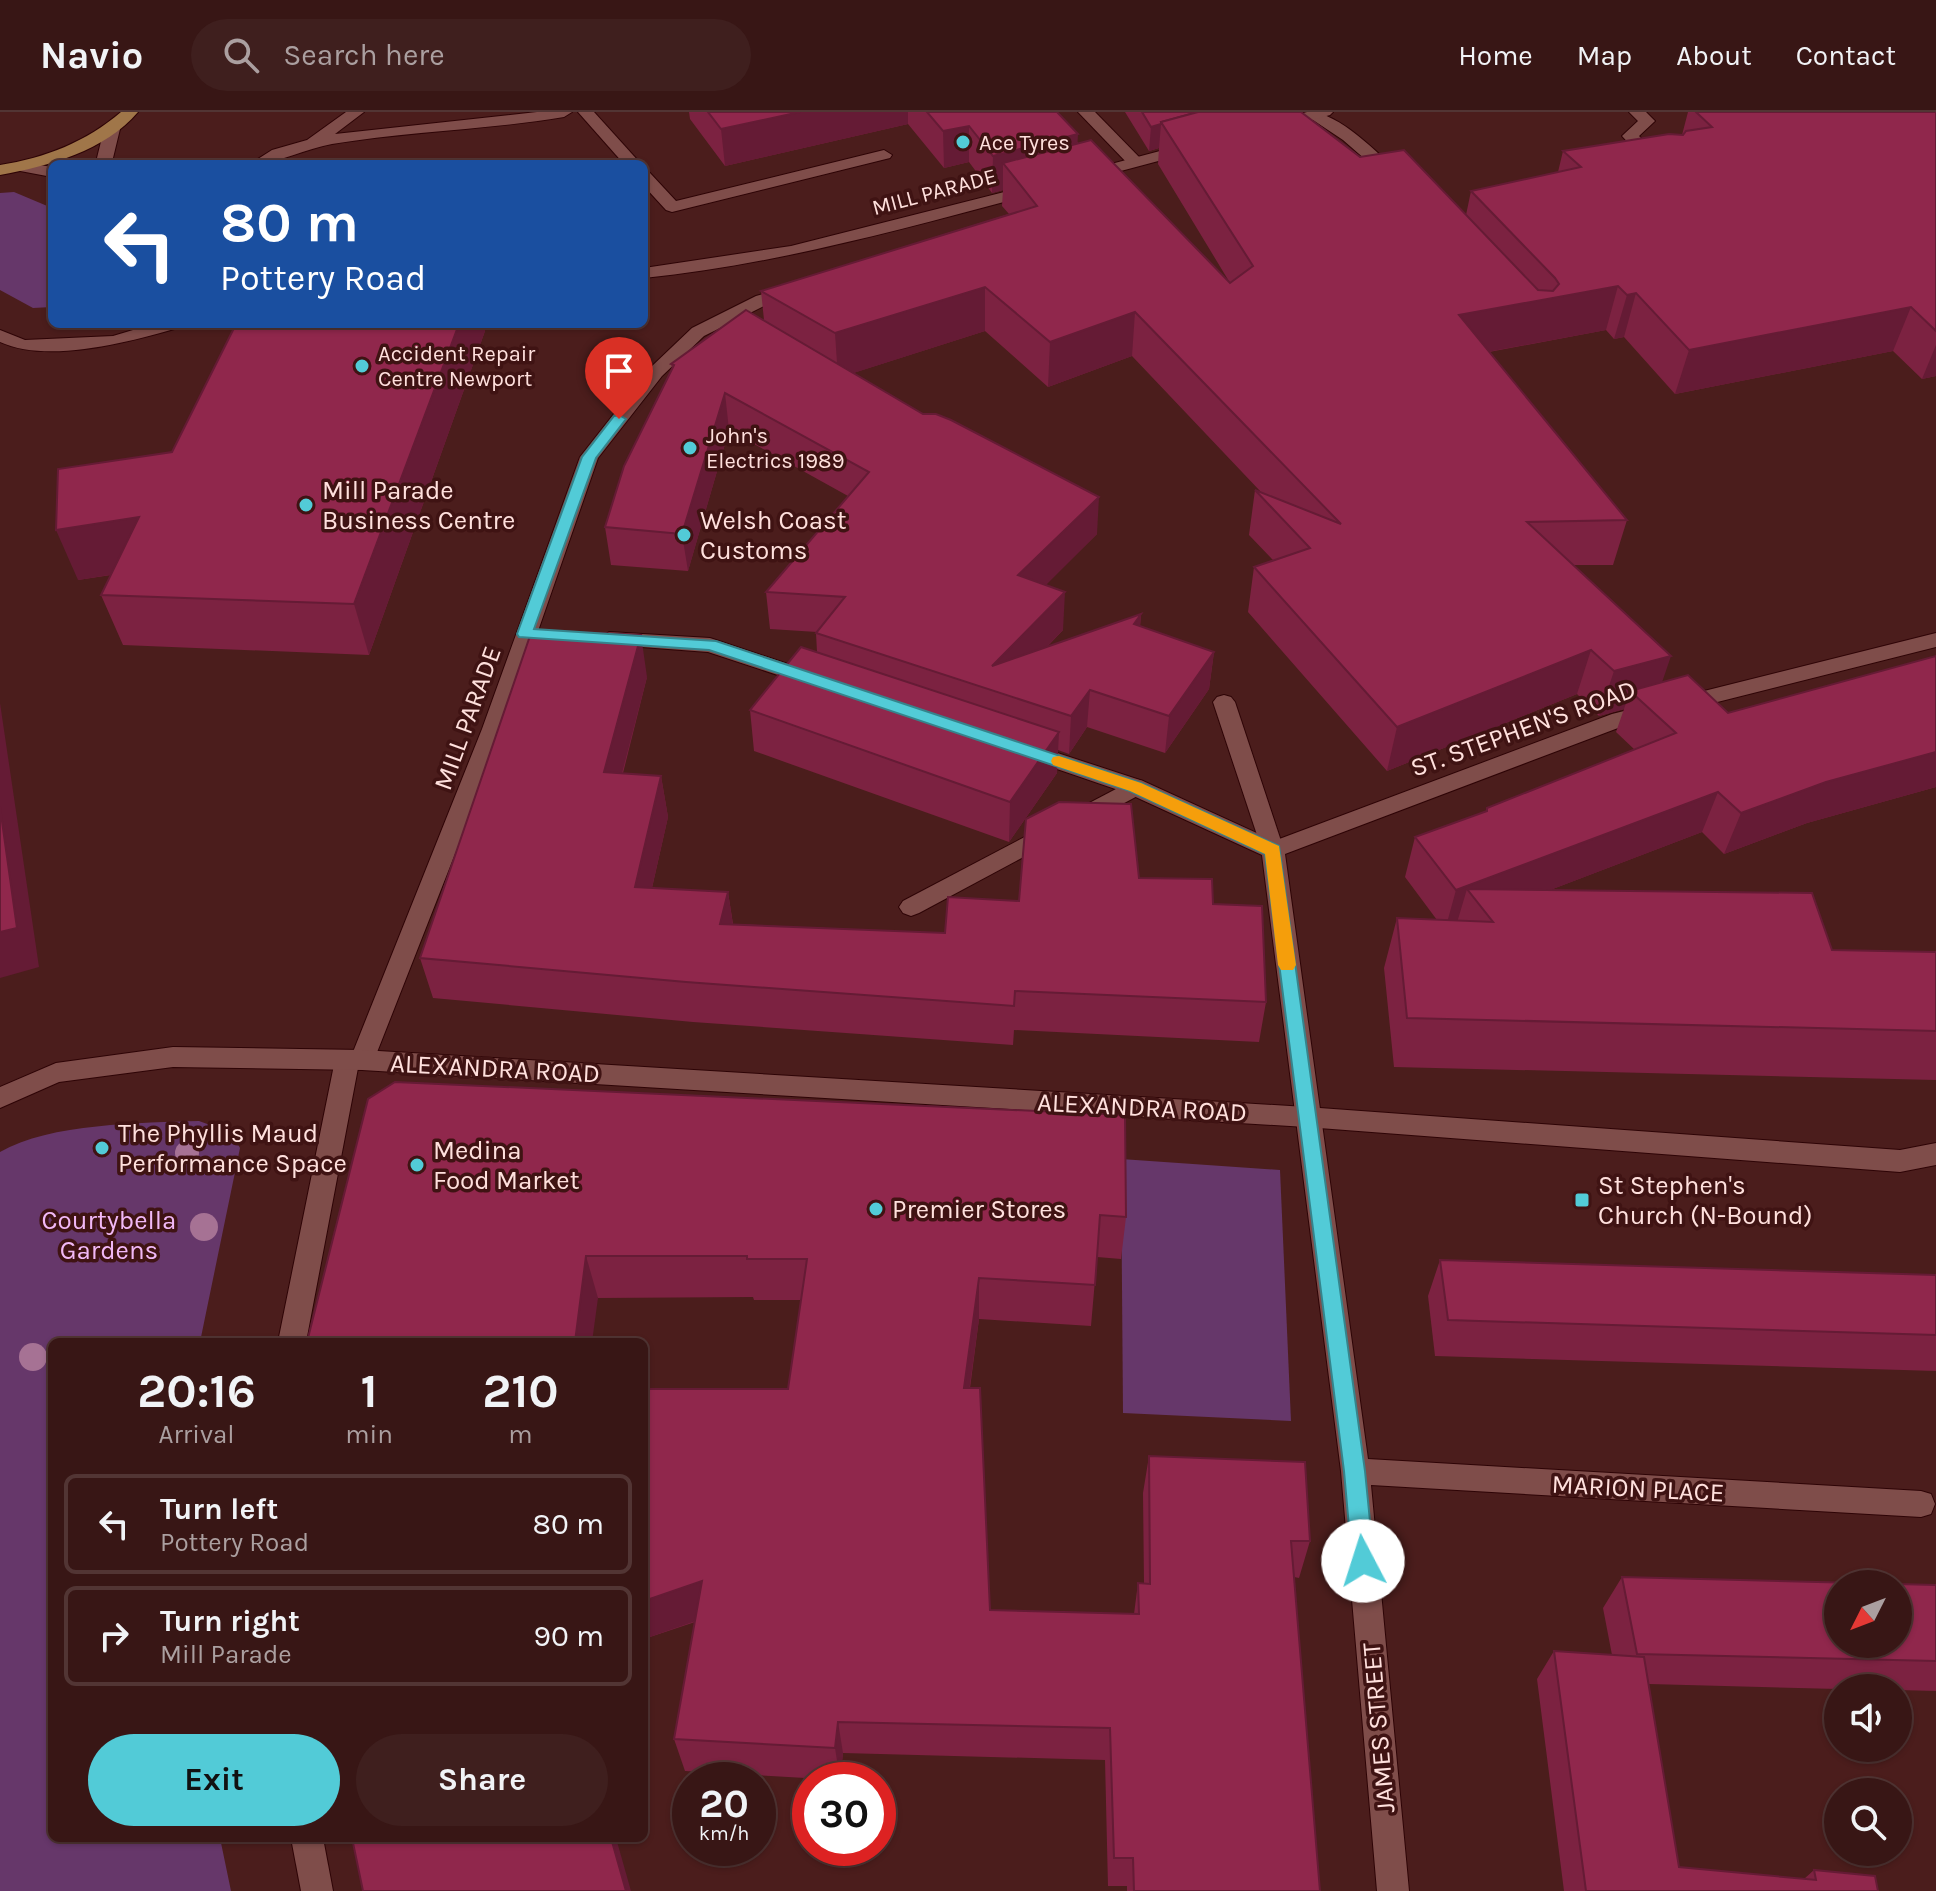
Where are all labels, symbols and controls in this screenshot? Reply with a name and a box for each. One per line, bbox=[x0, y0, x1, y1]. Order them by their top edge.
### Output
search box bbox=[191, 19, 751, 91]
text: Navio bbox=[40, 33, 143, 78]
icon: search bbox=[219, 33, 263, 77]
text: Search here bbox=[283, 37, 445, 73]
text: Home bbox=[1458, 39, 1533, 72]
text: Map bbox=[1577, 39, 1632, 72]
text: About bbox=[1676, 39, 1752, 72]
text: Contact bbox=[1796, 39, 1896, 72]
place label: Ace Tyres bbox=[979, 130, 1070, 156]
marker: Ace Tyres bbox=[954, 133, 972, 151]
street label: MILL PARADE bbox=[869, 163, 999, 221]
text: 80 m bbox=[220, 190, 359, 255]
icon: left bbox=[88, 192, 192, 296]
text: Pottery Road bbox=[220, 257, 426, 299]
pin bbox=[585, 337, 653, 419]
place label: Accident Repair Centre Newport bbox=[378, 341, 535, 392]
icon: arrive bbox=[597, 349, 641, 393]
marker: Accident Repair Centre Newport bbox=[353, 357, 371, 375]
place label: John's Electrics 1989 bbox=[706, 423, 844, 474]
marker: John's Electrics 1989 bbox=[681, 439, 699, 457]
place label: Mill Parade Business Centre bbox=[322, 475, 515, 536]
marker: Mill Parade Business Centre bbox=[297, 496, 315, 514]
place label: Welsh Coast Customs bbox=[700, 505, 847, 566]
marker: Welsh Coast Customs bbox=[675, 526, 693, 544]
street label: MILL PARADE bbox=[427, 642, 508, 794]
street label: ST. STEPHEN'S ROAD bbox=[1406, 673, 1640, 784]
street label: ALEXANDRA ROAD bbox=[389, 1048, 601, 1089]
street label: ALEXANDRA ROAD bbox=[1036, 1087, 1248, 1128]
place label: The Phyllis Maud Performance Space bbox=[118, 1118, 347, 1179]
place label: Medina Food Market bbox=[433, 1135, 580, 1196]
marker: The Phyllis Maud Performance Space bbox=[93, 1139, 111, 1157]
marker: Medina Food Market bbox=[408, 1156, 426, 1174]
place label: St Stephen's Church (N-Bound) bbox=[1598, 1170, 1813, 1231]
marker: St Stephen's Church (N-Bound) bbox=[1573, 1191, 1591, 1209]
place label: Premier Stores bbox=[892, 1194, 1066, 1225]
marker: Premier Stores bbox=[867, 1200, 885, 1218]
park label: Courtybella Gardens bbox=[42, 1205, 176, 1266]
text: 20:16 bbox=[137, 1363, 256, 1419]
text: 1 bbox=[360, 1363, 378, 1419]
text: 210 bbox=[482, 1363, 559, 1419]
text: Arrival bbox=[159, 1419, 235, 1450]
text: min bbox=[345, 1419, 393, 1450]
text: m bbox=[508, 1419, 533, 1450]
street label: MARION PLACE bbox=[1551, 1468, 1725, 1509]
text: Turn left bbox=[160, 1491, 278, 1527]
icon: left bbox=[92, 1502, 136, 1546]
text: 80 m bbox=[533, 1506, 604, 1542]
position arrow bbox=[1321, 1519, 1405, 1603]
text: Pottery Road bbox=[160, 1527, 309, 1558]
north arrow bbox=[1824, 1570, 1912, 1658]
map controls bbox=[1824, 1570, 1912, 1866]
text: Turn right bbox=[160, 1603, 300, 1639]
icon: right bbox=[92, 1614, 136, 1658]
text: 90 m bbox=[534, 1618, 604, 1654]
text: Mill Parade bbox=[160, 1639, 292, 1670]
street label: JAMES STREET bbox=[1356, 1642, 1401, 1814]
button: sound bbox=[1824, 1674, 1912, 1762]
button: Exit bbox=[88, 1734, 340, 1826]
button: Share bbox=[356, 1734, 608, 1826]
speed limit sign: 30 bbox=[792, 1762, 896, 1866]
button: search bbox=[1824, 1778, 1912, 1866]
text: 20 bbox=[699, 1780, 749, 1827]
text: km/h bbox=[699, 1822, 749, 1845]

